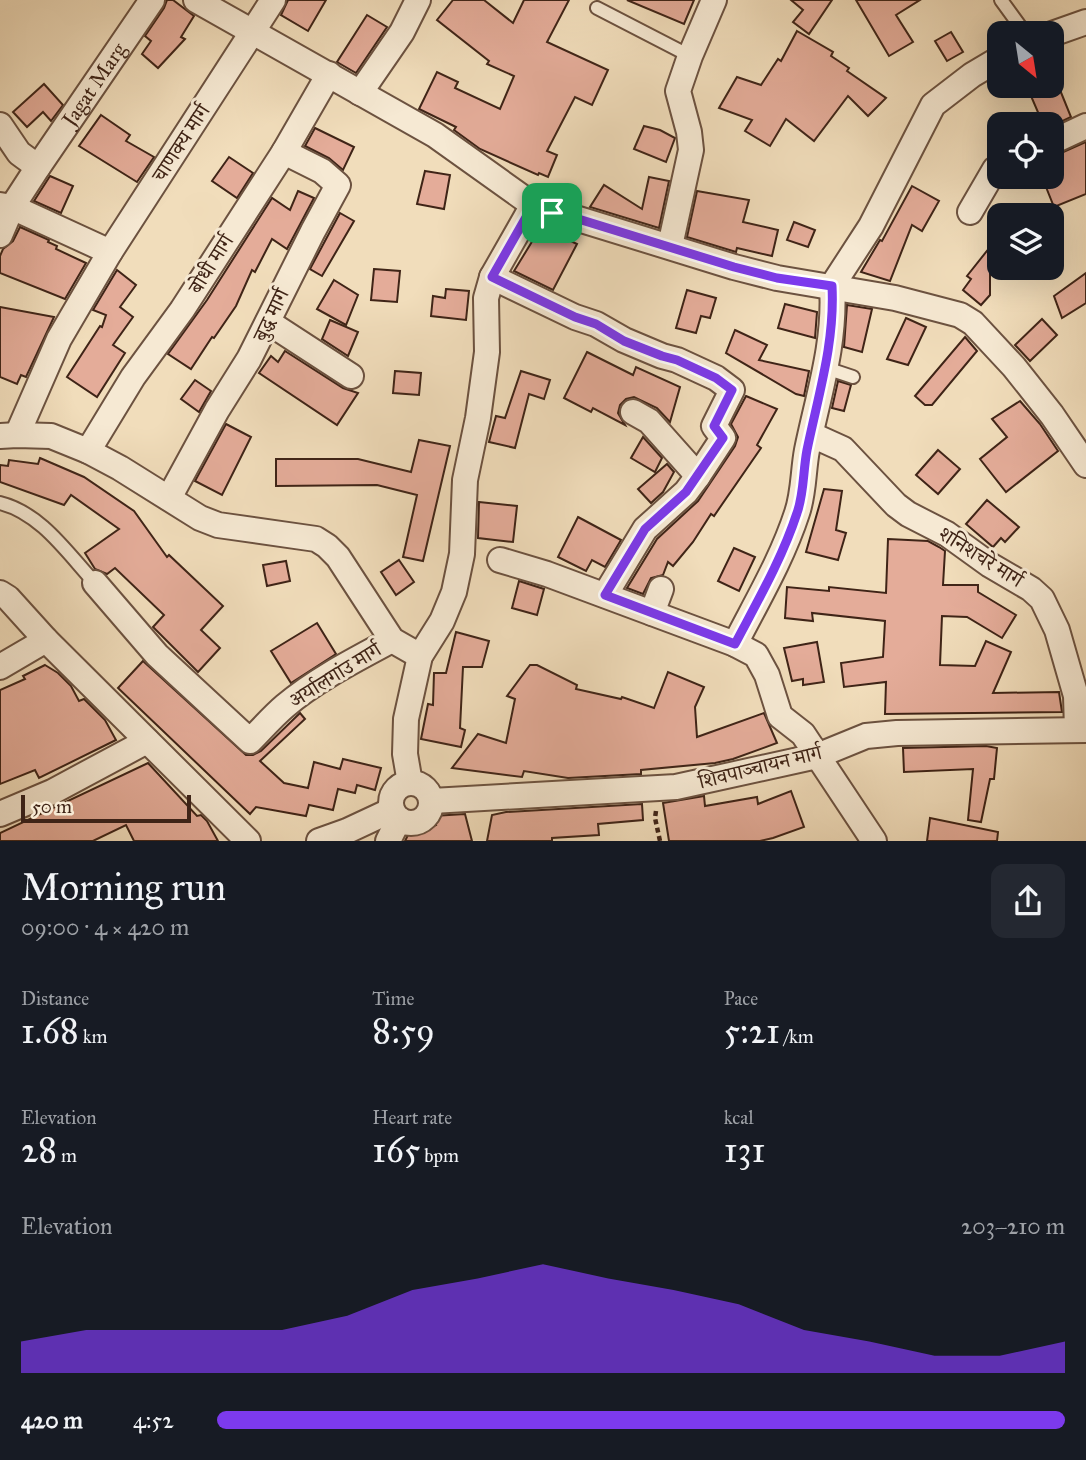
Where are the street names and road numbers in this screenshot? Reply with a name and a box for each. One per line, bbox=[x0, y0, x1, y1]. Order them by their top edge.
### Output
street label: Jagat Marg bbox=[55, 38, 132, 133]
street label: चाणक्य मार्ग bbox=[146, 98, 216, 188]
street label: बोधी मार्ग bbox=[182, 229, 240, 299]
street label: बुद्ध मार्ग bbox=[247, 283, 296, 347]
street label: शनिशचरे मार्ग bbox=[934, 521, 1029, 594]
street label: अर्यालगांउ मार्ग bbox=[284, 636, 387, 714]
street label: शिवपाञ्चायन मार्ग bbox=[695, 739, 825, 795]

